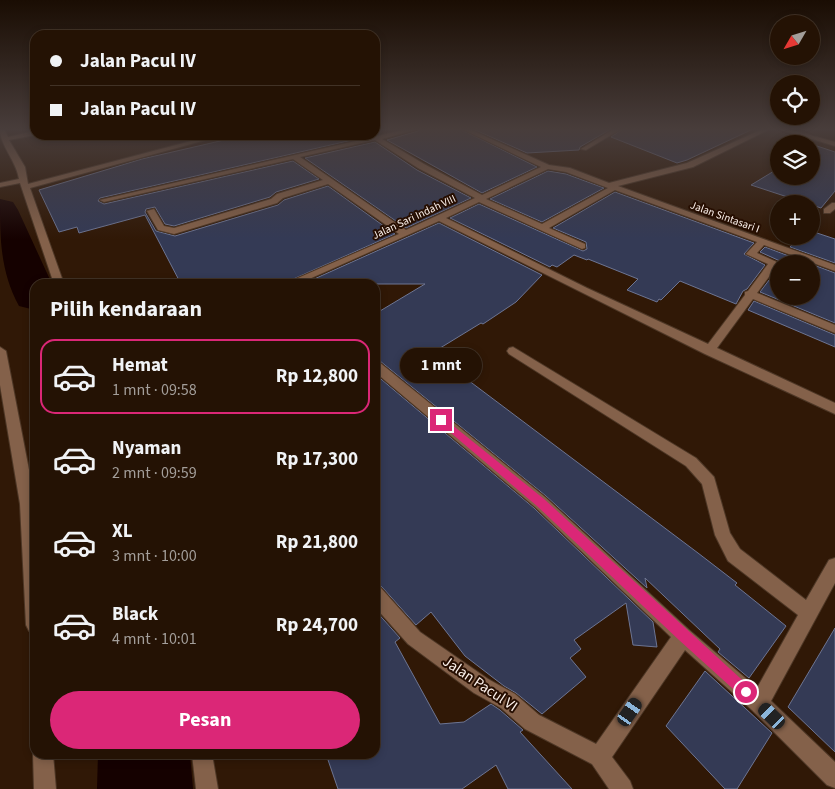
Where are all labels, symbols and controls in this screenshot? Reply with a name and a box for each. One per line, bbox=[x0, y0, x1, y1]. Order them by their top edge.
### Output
north arrow bbox=[770, 15, 820, 65]
map controls bbox=[770, 15, 820, 305]
text: Jalan Pacul IV bbox=[80, 48, 196, 75]
button: locate bbox=[770, 75, 820, 125]
text: Jalan Pacul IV bbox=[80, 96, 196, 123]
button: layers bbox=[770, 135, 820, 185]
street label: Jalan Sari Indah VIII bbox=[370, 191, 458, 243]
button: + bbox=[770, 195, 820, 245]
street label: Jalan Sintasari I bbox=[688, 198, 762, 236]
button: − bbox=[770, 255, 820, 305]
text: Pilih kendaraan bbox=[50, 293, 202, 325]
callout: 1 mnt bbox=[400, 348, 482, 382]
text: Hemat bbox=[112, 352, 168, 379]
icon: car bbox=[52, 354, 97, 399]
text: 1 mnt bbox=[421, 354, 461, 376]
text: Rp 12,800 bbox=[276, 363, 358, 390]
text: 1 mnt · 09:58 bbox=[112, 379, 197, 401]
route end bbox=[430, 409, 452, 431]
text: Nyaman bbox=[112, 435, 181, 462]
icon: car bbox=[52, 437, 97, 482]
text: Rp 17,300 bbox=[276, 446, 358, 473]
text: 2 mnt · 09:59 bbox=[112, 462, 197, 484]
text: XL bbox=[112, 518, 133, 545]
icon: car bbox=[52, 520, 97, 565]
text: Rp 21,800 bbox=[276, 529, 358, 556]
text: 3 mnt · 10:00 bbox=[112, 545, 197, 567]
text: Black bbox=[112, 601, 158, 628]
icon: car bbox=[52, 603, 97, 648]
text: Rp 24,700 bbox=[276, 612, 358, 639]
text: 4 mnt · 10:01 bbox=[112, 628, 197, 650]
street label: Jalan Pacul VI bbox=[438, 651, 522, 717]
route start bbox=[735, 681, 757, 703]
button: Pesan bbox=[50, 691, 360, 749]
car bbox=[615, 695, 644, 729]
car bbox=[755, 700, 788, 732]

